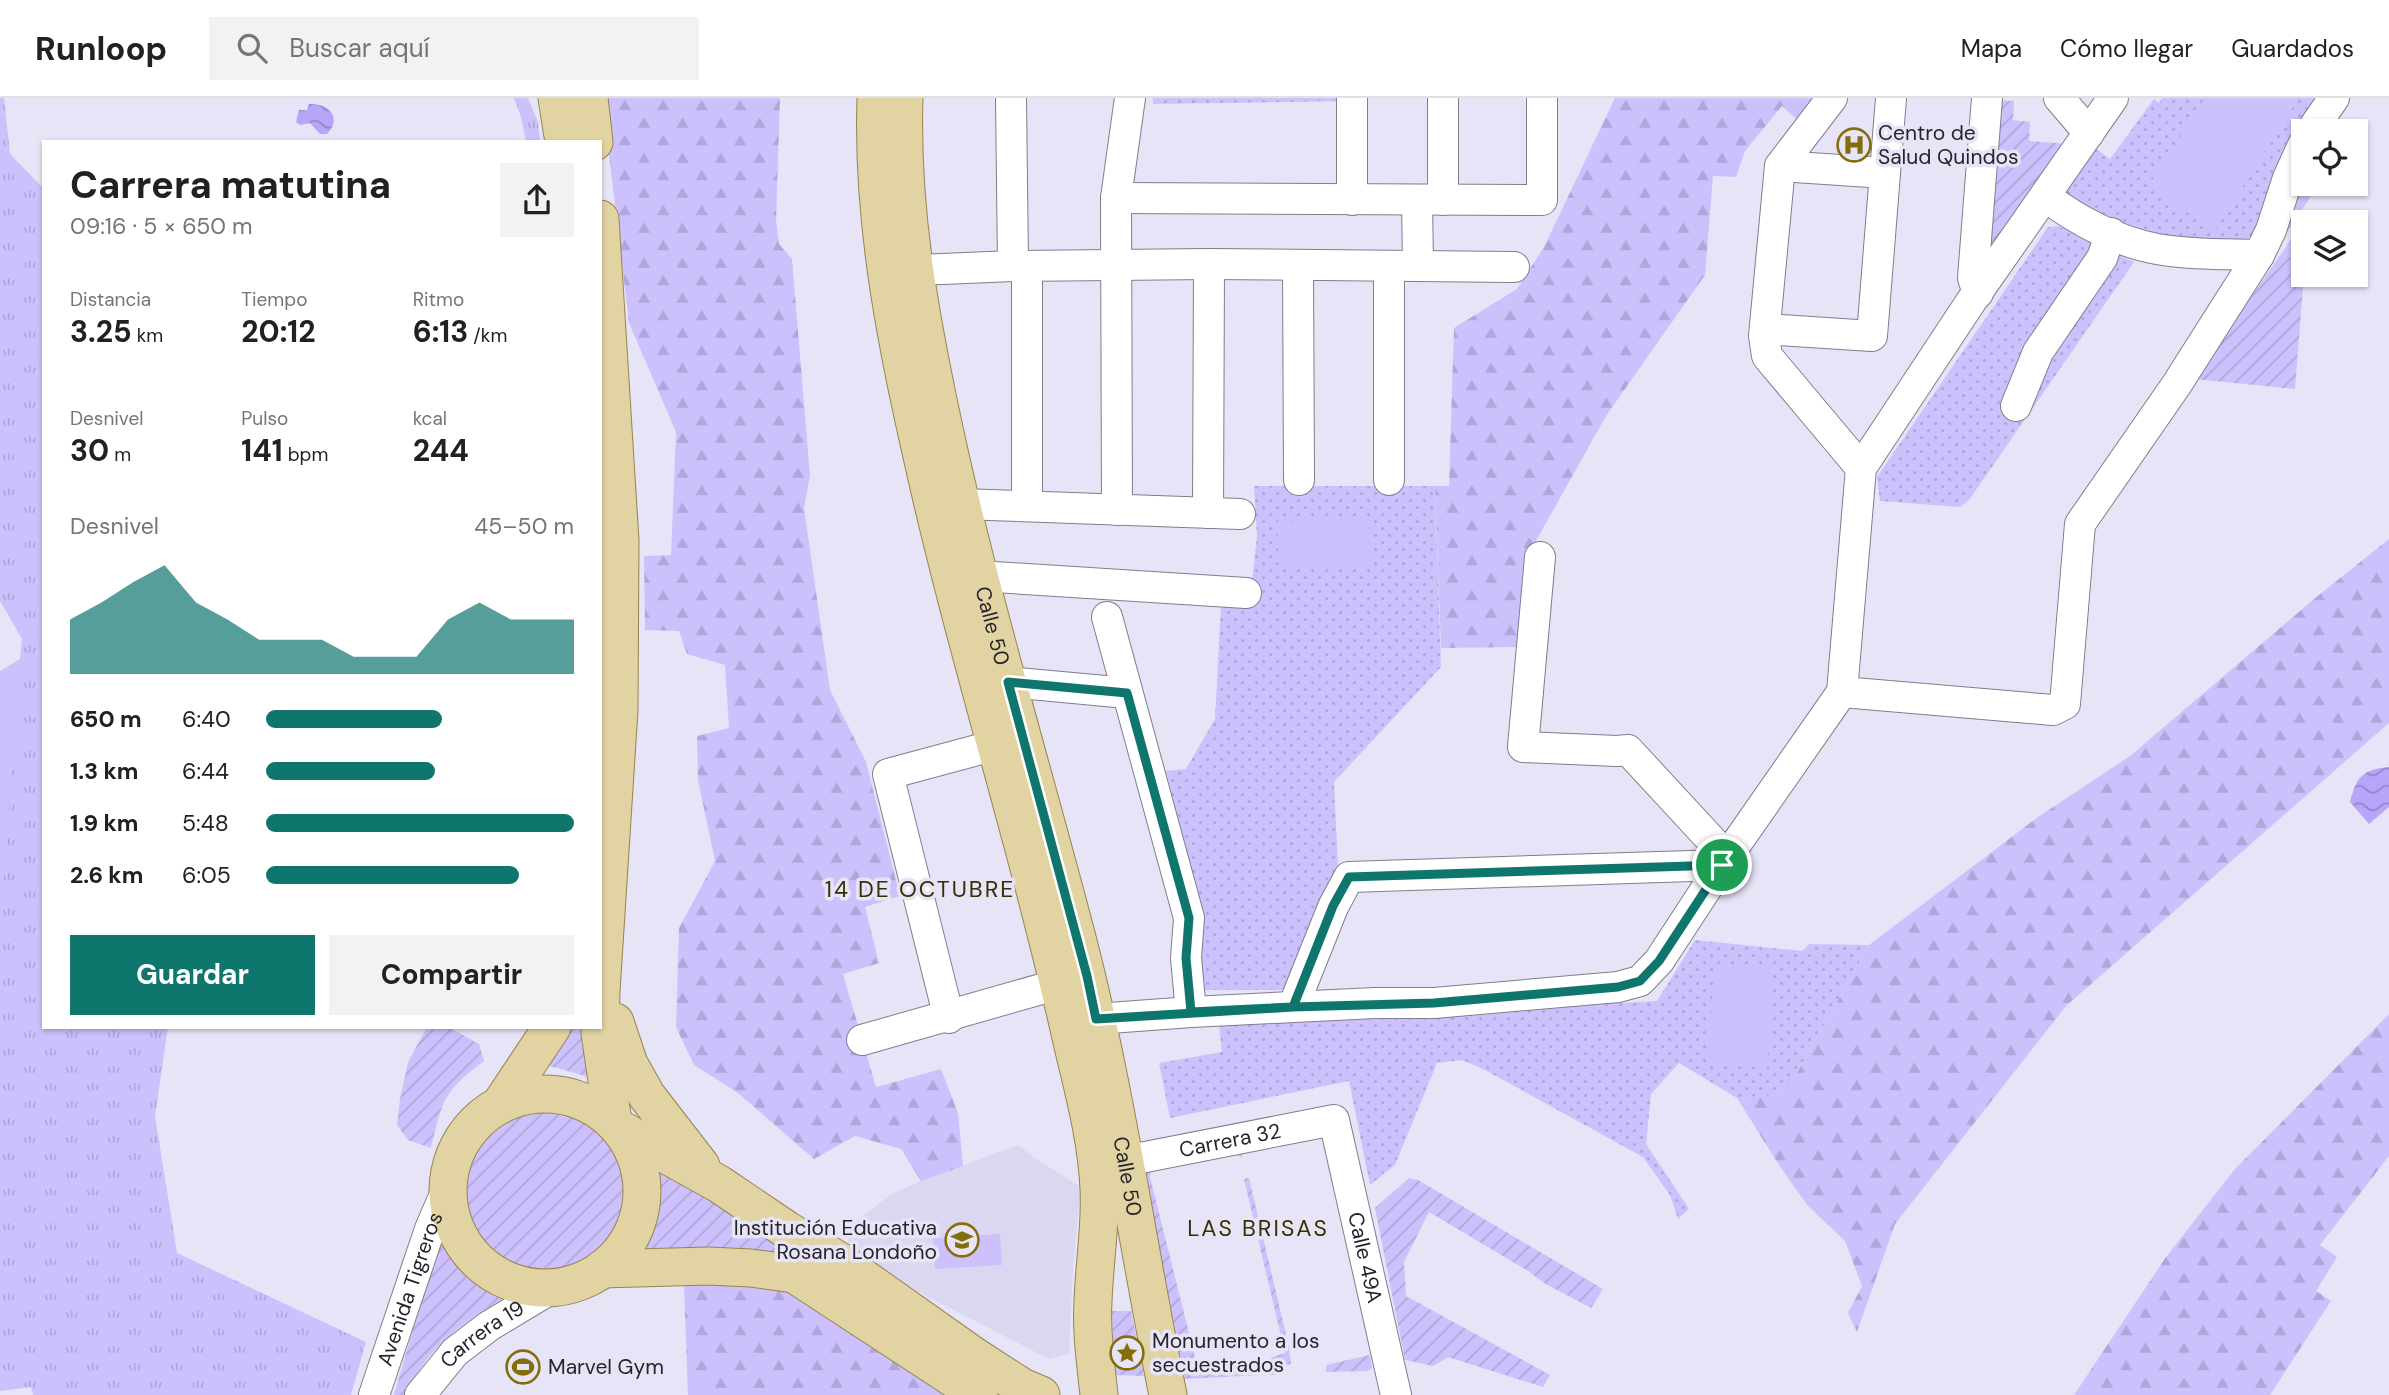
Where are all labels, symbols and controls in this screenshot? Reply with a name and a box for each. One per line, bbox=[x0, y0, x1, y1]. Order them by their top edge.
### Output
search box bbox=[209, 17, 699, 80]
text: Runloop bbox=[35, 27, 167, 70]
icon: search bbox=[233, 29, 271, 67]
text: Buscar aquí bbox=[289, 31, 430, 65]
text: Mapa bbox=[1961, 33, 2022, 64]
text: Cómo llegar bbox=[2060, 33, 2193, 64]
text: Guardados bbox=[2231, 33, 2354, 64]
place label: Centro de Salud Quindos bbox=[1878, 119, 2019, 171]
map controls bbox=[2291, 119, 2368, 287]
button: locate bbox=[2291, 119, 2368, 196]
hospital icon: Centro de Salud Quindos bbox=[1835, 126, 1873, 164]
text: Carrera matutina bbox=[70, 160, 391, 210]
button: share bbox=[500, 163, 574, 237]
button: layers bbox=[2291, 210, 2368, 287]
text: 09:16 · 5 × 650 m bbox=[70, 211, 253, 241]
text: Distancia bbox=[70, 287, 151, 312]
text: Tiempo bbox=[241, 287, 307, 312]
text: Ritmo bbox=[413, 287, 464, 312]
text: 3.25 bbox=[70, 312, 132, 351]
text: 20:12 bbox=[241, 312, 315, 351]
text: 6:13 bbox=[413, 312, 468, 351]
text: km bbox=[132, 323, 163, 348]
text: /km bbox=[468, 323, 507, 348]
text: Desnivel bbox=[70, 406, 143, 431]
text: Pulso bbox=[241, 406, 288, 431]
text: kcal bbox=[413, 406, 447, 431]
text: 30 bbox=[70, 431, 109, 470]
text: 141 bbox=[241, 431, 283, 470]
text: 244 bbox=[413, 431, 469, 470]
text: m bbox=[109, 442, 131, 467]
text: bpm bbox=[283, 442, 328, 467]
text: Desnivel bbox=[70, 511, 159, 541]
text: 45–50 m bbox=[474, 511, 574, 541]
street label: Calle 50 bbox=[968, 583, 1016, 668]
text: 650 m bbox=[70, 704, 142, 734]
text: 6:40 bbox=[182, 704, 231, 734]
text: 1.3 km bbox=[70, 756, 138, 786]
text: 6:44 bbox=[182, 756, 229, 786]
text: 1.9 km bbox=[70, 808, 138, 838]
text: 5:48 bbox=[182, 808, 229, 838]
pin bbox=[1692, 835, 1752, 895]
icon: arrive bbox=[1703, 846, 1741, 884]
text: 2.6 km bbox=[70, 860, 143, 890]
text: 6:05 bbox=[182, 860, 231, 890]
district label: 14 DE OCTUBRE bbox=[825, 874, 1015, 904]
button: Guardar bbox=[70, 935, 315, 1015]
button: Compartir bbox=[329, 935, 574, 1015]
street label: Carrera 32 bbox=[1177, 1117, 1283, 1164]
street label: Calle 50 bbox=[1106, 1134, 1148, 1218]
street label: Avenida Tigreros bbox=[371, 1208, 450, 1370]
street label: Calle 49A bbox=[1341, 1209, 1389, 1306]
district label: LAS BRISAS bbox=[1187, 1213, 1329, 1243]
place label: Institución Educativa Rosana Londoño bbox=[734, 1214, 937, 1266]
school or university icon: Institución Educativa Rosana Londoño bbox=[943, 1221, 981, 1259]
street label: Carrera 19 bbox=[434, 1294, 530, 1374]
place label: Monumento a los secuestrados bbox=[1152, 1327, 1320, 1379]
place icon: Monumento a los secuestrados bbox=[1108, 1334, 1146, 1372]
sports icon: Marvel Gym bbox=[504, 1348, 542, 1386]
place label: Marvel Gym bbox=[548, 1353, 664, 1381]

